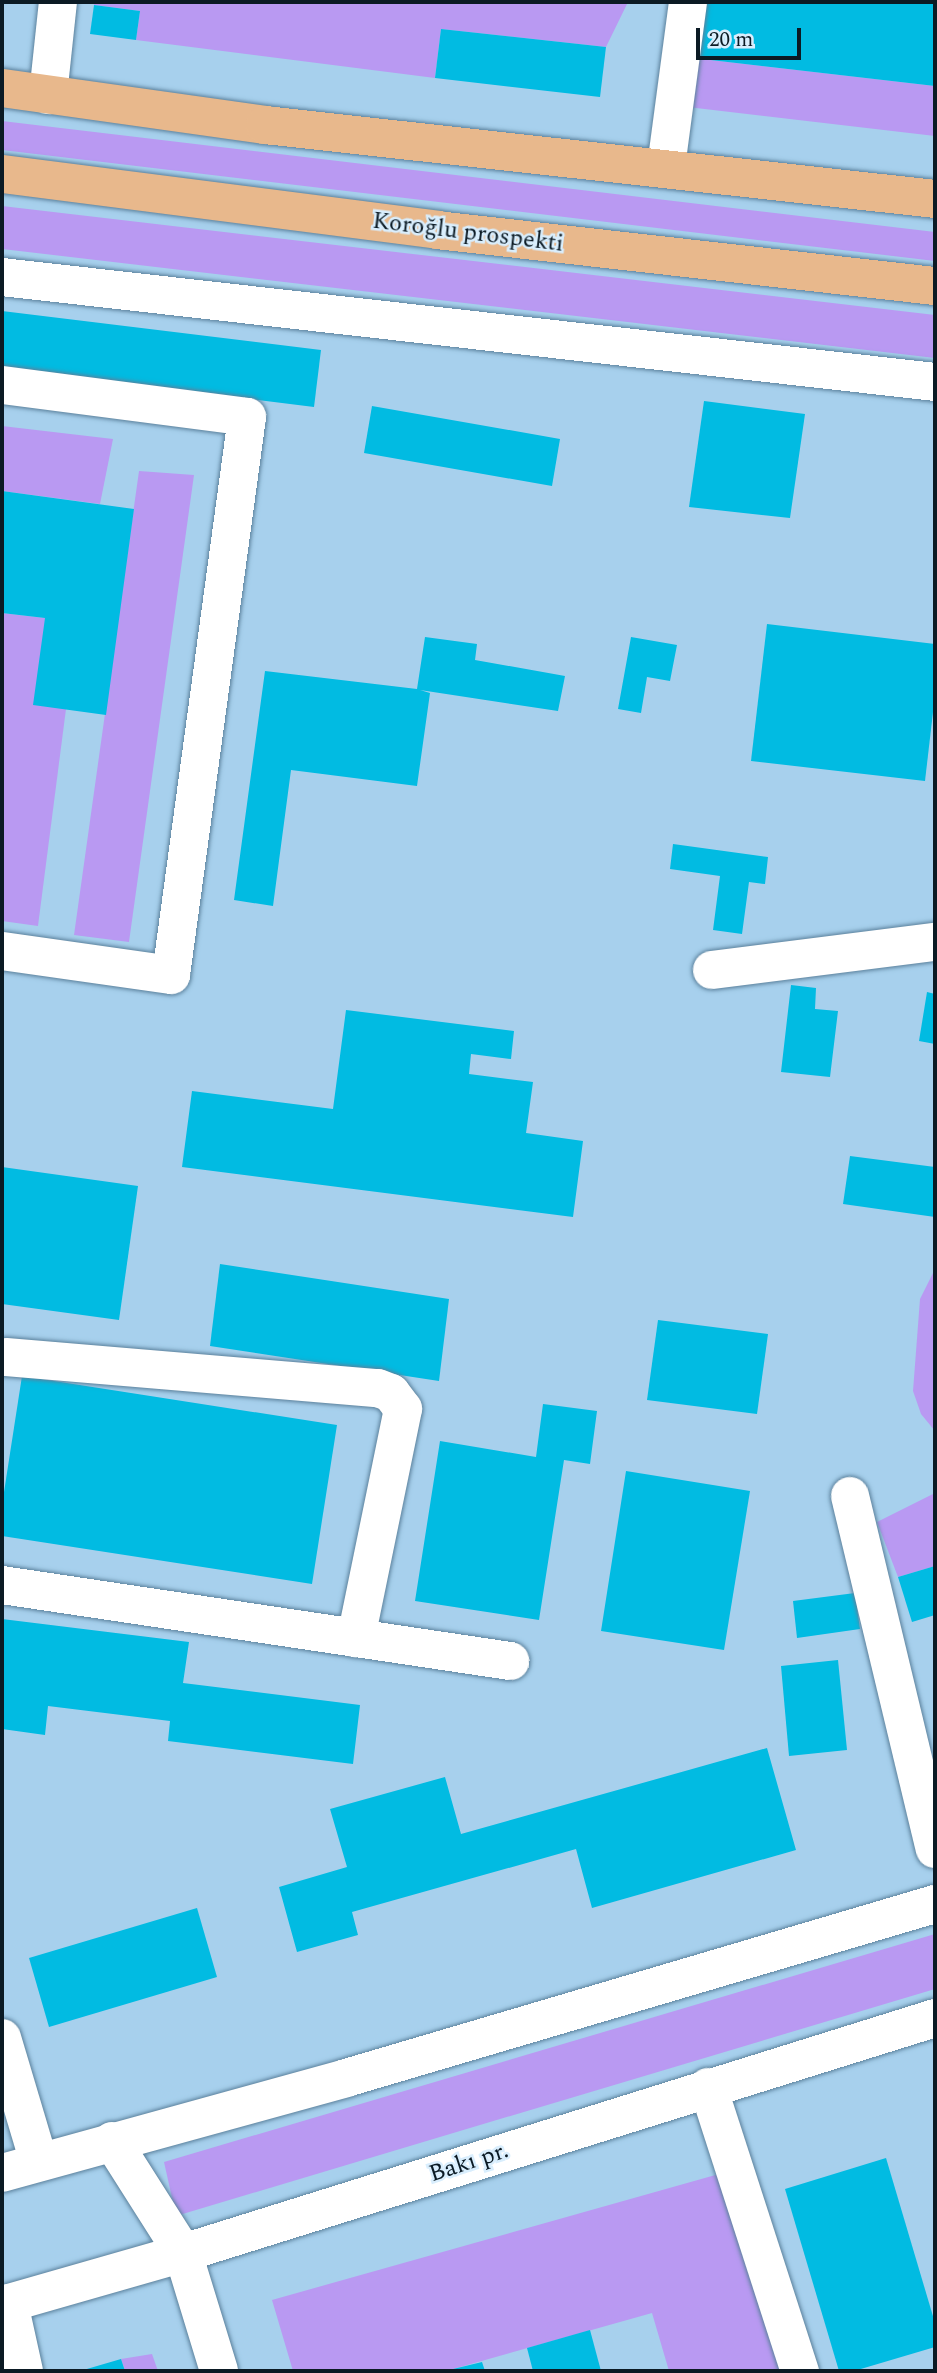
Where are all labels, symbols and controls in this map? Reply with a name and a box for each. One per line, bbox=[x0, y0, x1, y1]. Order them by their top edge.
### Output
scale bar bbox=[699, 14, 804, 58]
text: 20 m bbox=[709, 24, 753, 56]
street label: Koroğlu prospekti bbox=[371, 207, 565, 259]
street label: Bakı pr. bbox=[426, 2137, 512, 2189]

